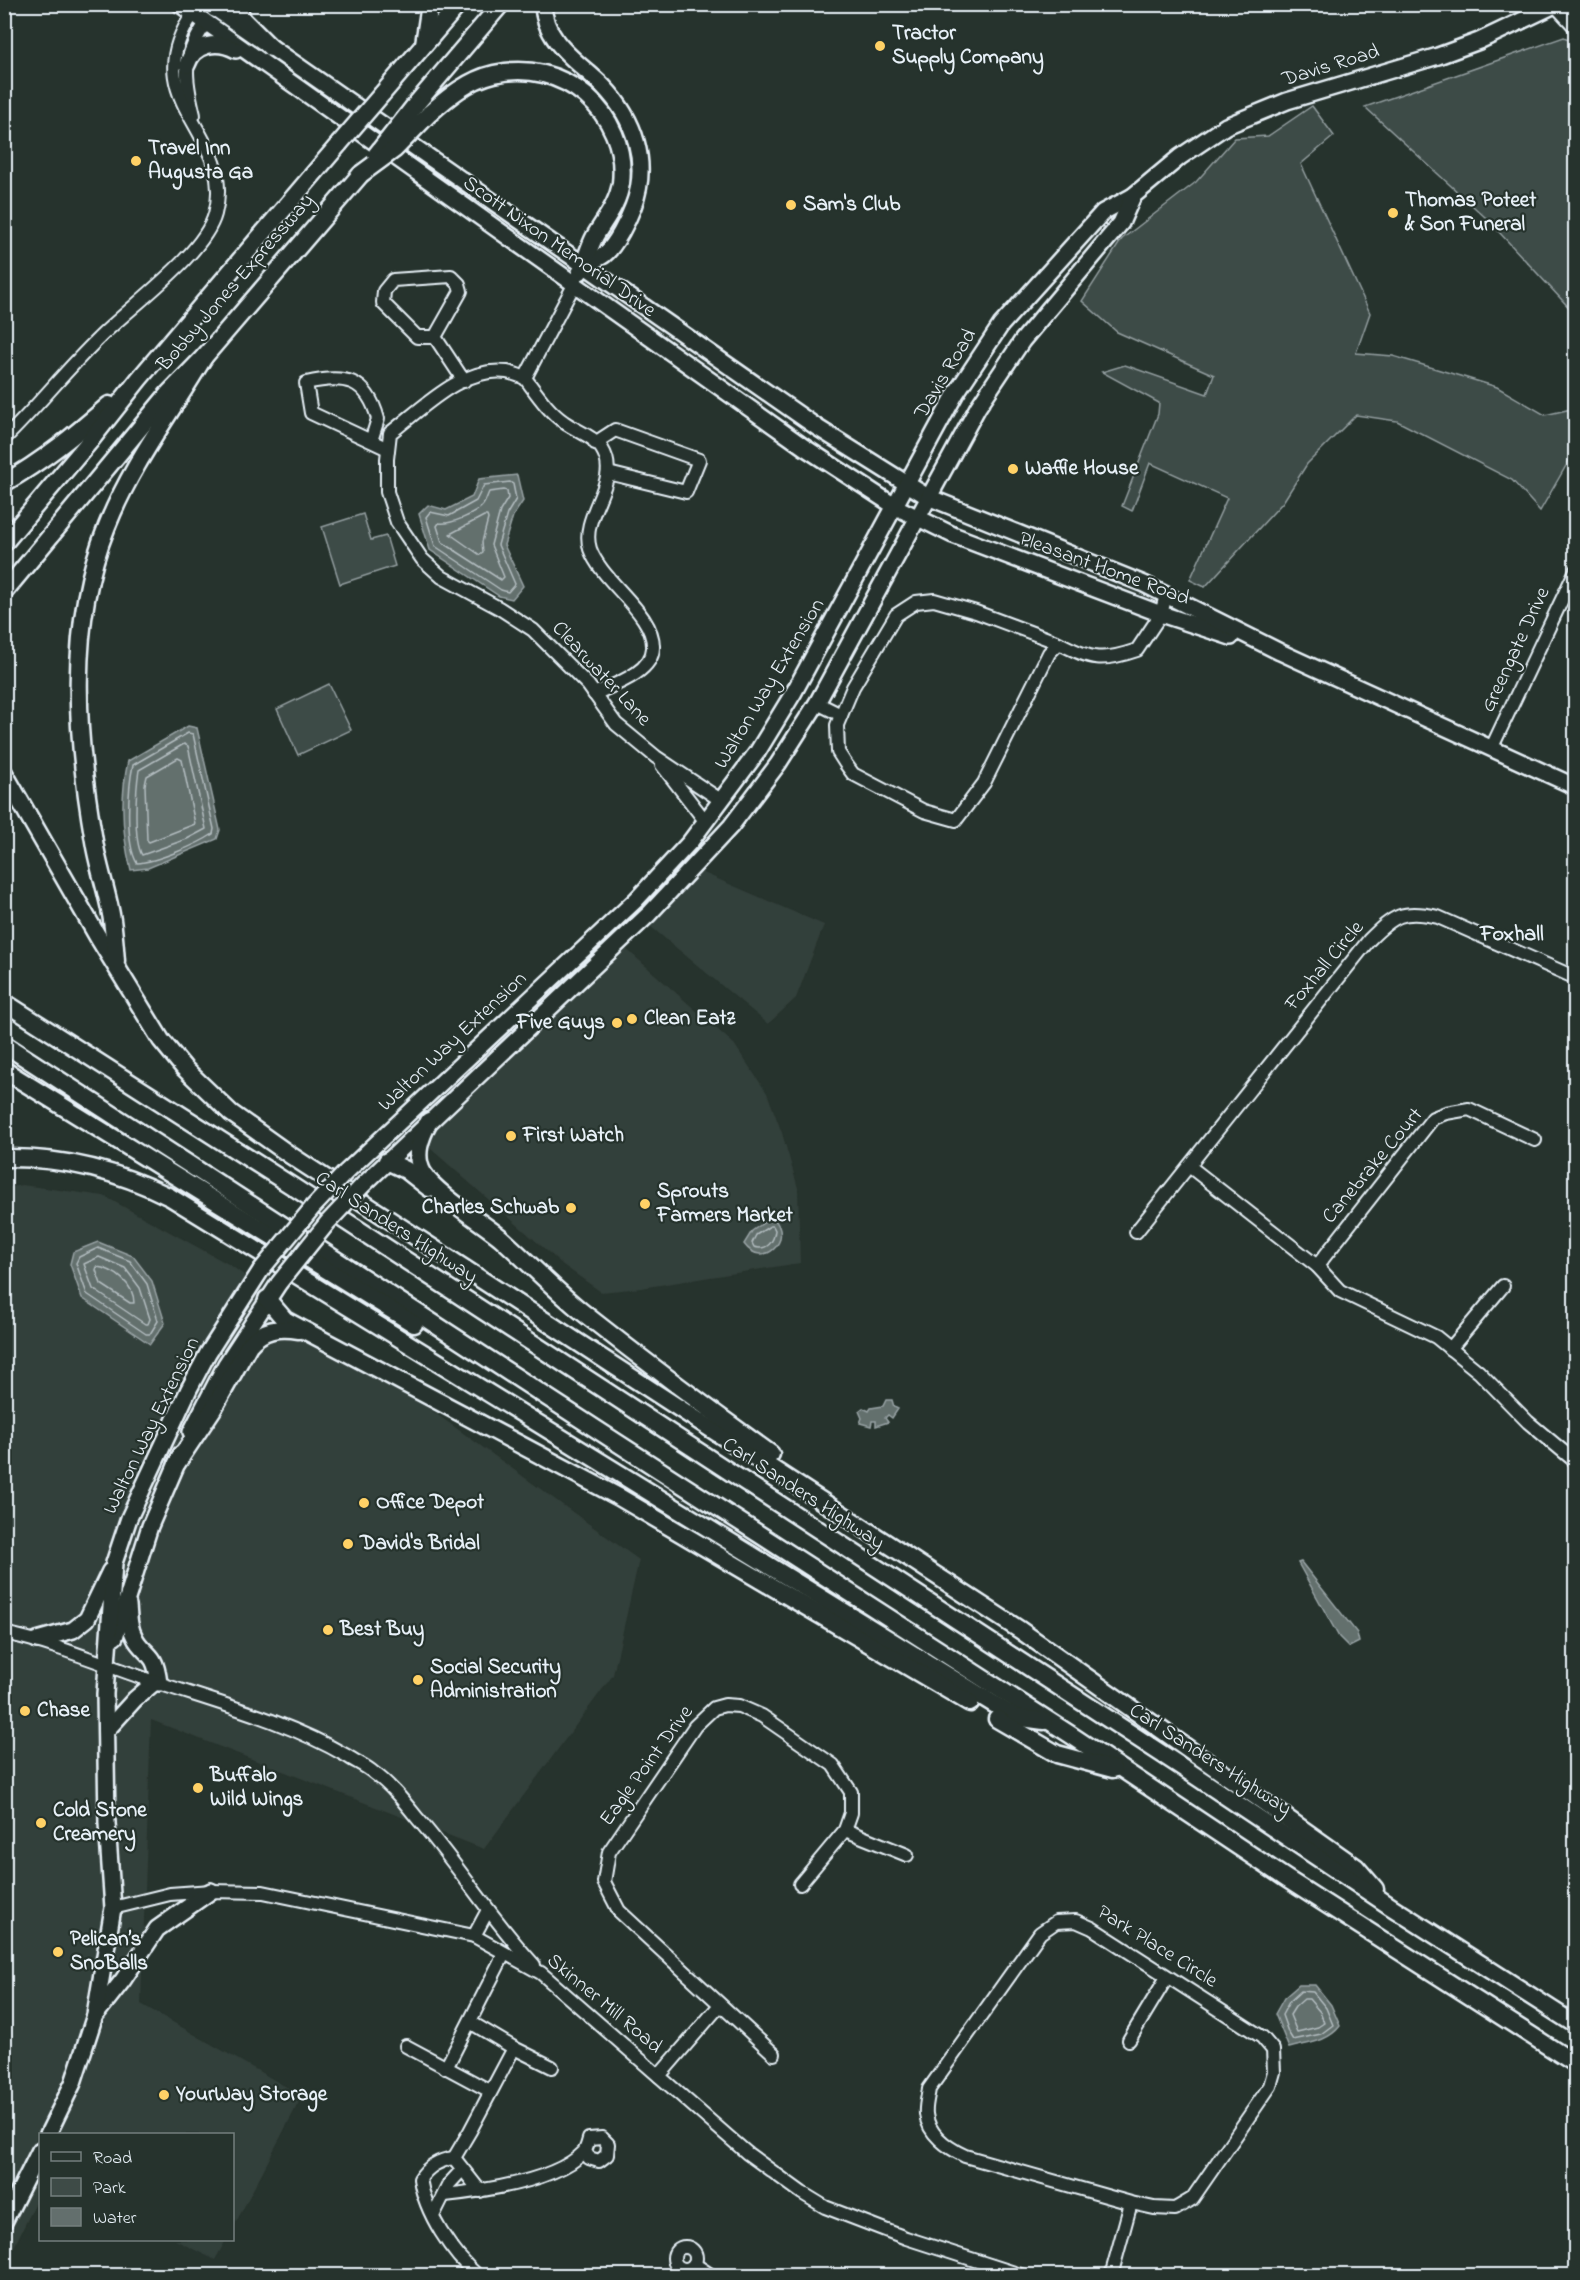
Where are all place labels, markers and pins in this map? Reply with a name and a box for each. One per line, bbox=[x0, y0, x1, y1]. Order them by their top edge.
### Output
place label: Tractor Supply Company bbox=[892, 19, 1044, 75]
marker: Tractor Supply Company bbox=[873, 39, 887, 53]
place label: Travel Inn Augusta Ga bbox=[148, 134, 253, 190]
marker: Travel Inn Augusta Ga bbox=[129, 154, 143, 168]
place label: Thomas Poteet & Son Funeral bbox=[1404, 186, 1537, 240]
place label: Sam's Club bbox=[803, 190, 901, 220]
marker: Sam's Club bbox=[784, 198, 798, 212]
marker: Thomas Poteet & Son Funeral bbox=[1386, 206, 1400, 220]
place label: Waffle House bbox=[1025, 454, 1139, 484]
marker: Waffle House bbox=[1006, 462, 1020, 476]
place label: Clean Eatz bbox=[644, 1004, 737, 1034]
place label: Five Guys bbox=[516, 1008, 605, 1040]
marker: Clean Eatz bbox=[625, 1012, 639, 1026]
marker: Five Guys bbox=[610, 1016, 624, 1030]
place label: First Watch bbox=[522, 1121, 624, 1151]
marker: First Watch bbox=[504, 1129, 518, 1143]
place label: Sprouts Farmers Market bbox=[656, 1177, 794, 1231]
place label: Charles Schwab bbox=[422, 1193, 560, 1223]
marker: Sprouts Farmers Market bbox=[638, 1197, 652, 1211]
marker: Charles Schwab bbox=[564, 1201, 578, 1215]
place label: Office Depot bbox=[376, 1488, 485, 1518]
marker: Office Depot bbox=[357, 1496, 371, 1510]
place label: David's Bridal bbox=[359, 1529, 480, 1559]
marker: David's Bridal bbox=[341, 1537, 355, 1551]
place label: Best Buy bbox=[339, 1615, 425, 1647]
marker: Best Buy bbox=[321, 1623, 335, 1637]
place label: Social Security Administration bbox=[430, 1653, 561, 1707]
marker: Social Security Administration bbox=[411, 1673, 425, 1687]
place label: Chase bbox=[37, 1696, 91, 1726]
marker: Chase bbox=[18, 1704, 32, 1718]
place label: Buffalo Wild Wings bbox=[209, 1761, 304, 1817]
marker: Buffalo Wild Wings bbox=[191, 1781, 205, 1795]
place label: Cold Stone Creamery bbox=[53, 1796, 147, 1852]
marker: Cold Stone Creamery bbox=[34, 1816, 48, 1830]
place label: Pelican’s SnoBalls bbox=[70, 1925, 148, 1979]
marker: Pelican’s SnoBalls bbox=[51, 1945, 65, 1959]
place label: YourWay Storage bbox=[175, 2080, 328, 2112]
marker: YourWay Storage bbox=[157, 2088, 171, 2102]

